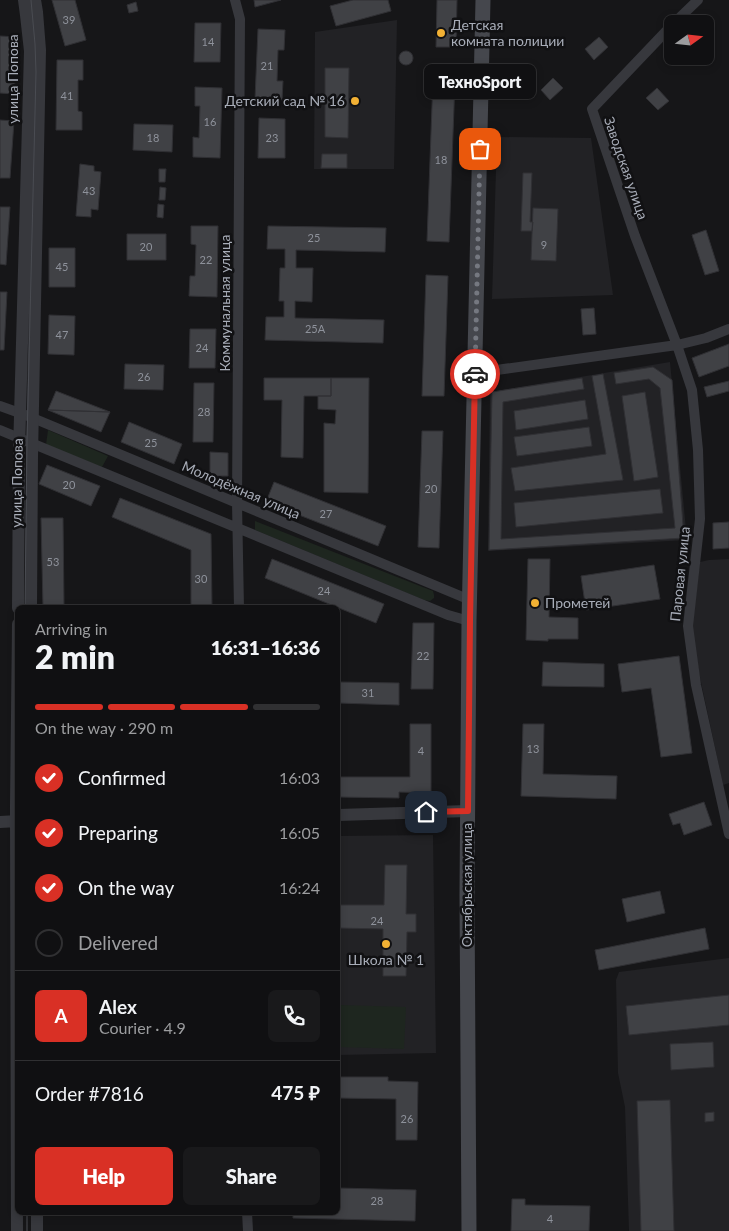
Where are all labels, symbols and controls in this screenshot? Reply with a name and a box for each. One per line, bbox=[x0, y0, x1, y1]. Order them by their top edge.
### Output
house number: 39 bbox=[63, 13, 75, 26]
north arrow bbox=[664, 15, 714, 65]
map controls bbox=[664, 15, 714, 65]
place label: Детская комната полиции bbox=[451, 16, 564, 49]
marker: Детская комната полиции bbox=[435, 27, 447, 39]
street label: улица Попова bbox=[4, 34, 21, 124]
house number: 14 bbox=[202, 35, 215, 48]
house number: 21 bbox=[261, 59, 273, 72]
callout: ТехноSport bbox=[424, 64, 536, 99]
text: ТехноSport bbox=[438, 72, 522, 91]
house number: 41 bbox=[61, 89, 73, 102]
place label: Детский сад № 16 bbox=[225, 92, 345, 109]
marker: Детский сад № 16 bbox=[349, 95, 361, 107]
street label: Заводская улица bbox=[601, 114, 652, 222]
house number: 16 bbox=[204, 115, 216, 128]
pin bbox=[459, 128, 501, 170]
house number: 18 bbox=[147, 131, 159, 144]
house number: 23 bbox=[266, 131, 278, 144]
icon: bag bbox=[466, 135, 494, 163]
house number: 18 bbox=[435, 153, 447, 166]
house number: 43 bbox=[83, 184, 95, 197]
house number: 25 bbox=[308, 231, 320, 244]
street label: Коммунальная улица bbox=[216, 234, 233, 372]
house number: 9 bbox=[541, 238, 547, 251]
house number: 20 bbox=[140, 240, 153, 253]
house number: 22 bbox=[200, 253, 212, 266]
house number: 45 bbox=[56, 260, 68, 273]
house number: 25А bbox=[305, 322, 326, 335]
house number: 47 bbox=[56, 328, 68, 341]
house number: 24 bbox=[196, 341, 209, 354]
courier bbox=[450, 349, 500, 399]
icon: car bbox=[461, 360, 489, 388]
house number: 26 bbox=[138, 370, 150, 383]
house number: 28 bbox=[198, 405, 210, 418]
house number: 25 bbox=[145, 436, 157, 449]
street label: улица Попова bbox=[7, 438, 26, 528]
street label: Молодёжная улица bbox=[179, 457, 303, 522]
house number: 20 bbox=[63, 478, 76, 491]
house number: 20 bbox=[425, 482, 438, 495]
house number: 27 bbox=[320, 507, 332, 520]
street label: Паровая улица bbox=[666, 526, 693, 622]
house number: 53 bbox=[47, 555, 59, 568]
house number: 30 bbox=[195, 572, 208, 585]
house number: 24 bbox=[318, 584, 331, 597]
place label: Прометей bbox=[545, 594, 610, 611]
marker: Прометей bbox=[529, 597, 541, 609]
text: Arriving in bbox=[35, 619, 108, 638]
text: 16:31–16:36 bbox=[211, 636, 320, 659]
text: 2 min bbox=[35, 637, 115, 676]
house number: 22 bbox=[417, 649, 429, 662]
house number: 31 bbox=[362, 686, 374, 699]
text: On the way · 290 m bbox=[35, 718, 173, 737]
house number: 13 bbox=[527, 742, 539, 755]
house number: 4 bbox=[418, 744, 425, 757]
icon: check bbox=[35, 764, 63, 792]
text: Confirmed bbox=[78, 766, 166, 789]
text: 16:03 bbox=[279, 768, 320, 787]
pin bbox=[405, 791, 447, 833]
icon: home bbox=[412, 798, 440, 826]
icon: check bbox=[35, 819, 63, 847]
text: Preparing bbox=[78, 821, 158, 844]
text: 16:05 bbox=[279, 823, 320, 842]
street label: Октябрьская улица bbox=[458, 823, 475, 947]
icon: check bbox=[35, 874, 63, 902]
text: On the way bbox=[78, 876, 174, 899]
text: 16:24 bbox=[279, 878, 320, 897]
house number: 24 bbox=[371, 914, 384, 927]
text: Delivered bbox=[78, 931, 158, 954]
marker: Школа № 1 bbox=[380, 938, 392, 950]
place label: Школа № 1 bbox=[348, 951, 424, 968]
button: phone bbox=[268, 990, 320, 1042]
text: Alex bbox=[99, 995, 137, 1018]
text: A bbox=[54, 1004, 68, 1027]
text: Courier · 4.9 bbox=[99, 1018, 186, 1037]
text: 475 ₽ bbox=[271, 1081, 320, 1104]
text: Order #7816 bbox=[35, 1082, 144, 1105]
house number: 26 bbox=[401, 1112, 413, 1125]
button: Help bbox=[35, 1147, 173, 1205]
button: Share bbox=[183, 1147, 320, 1205]
house number: 28 bbox=[371, 1194, 383, 1207]
house number: 4 bbox=[547, 1212, 554, 1225]

